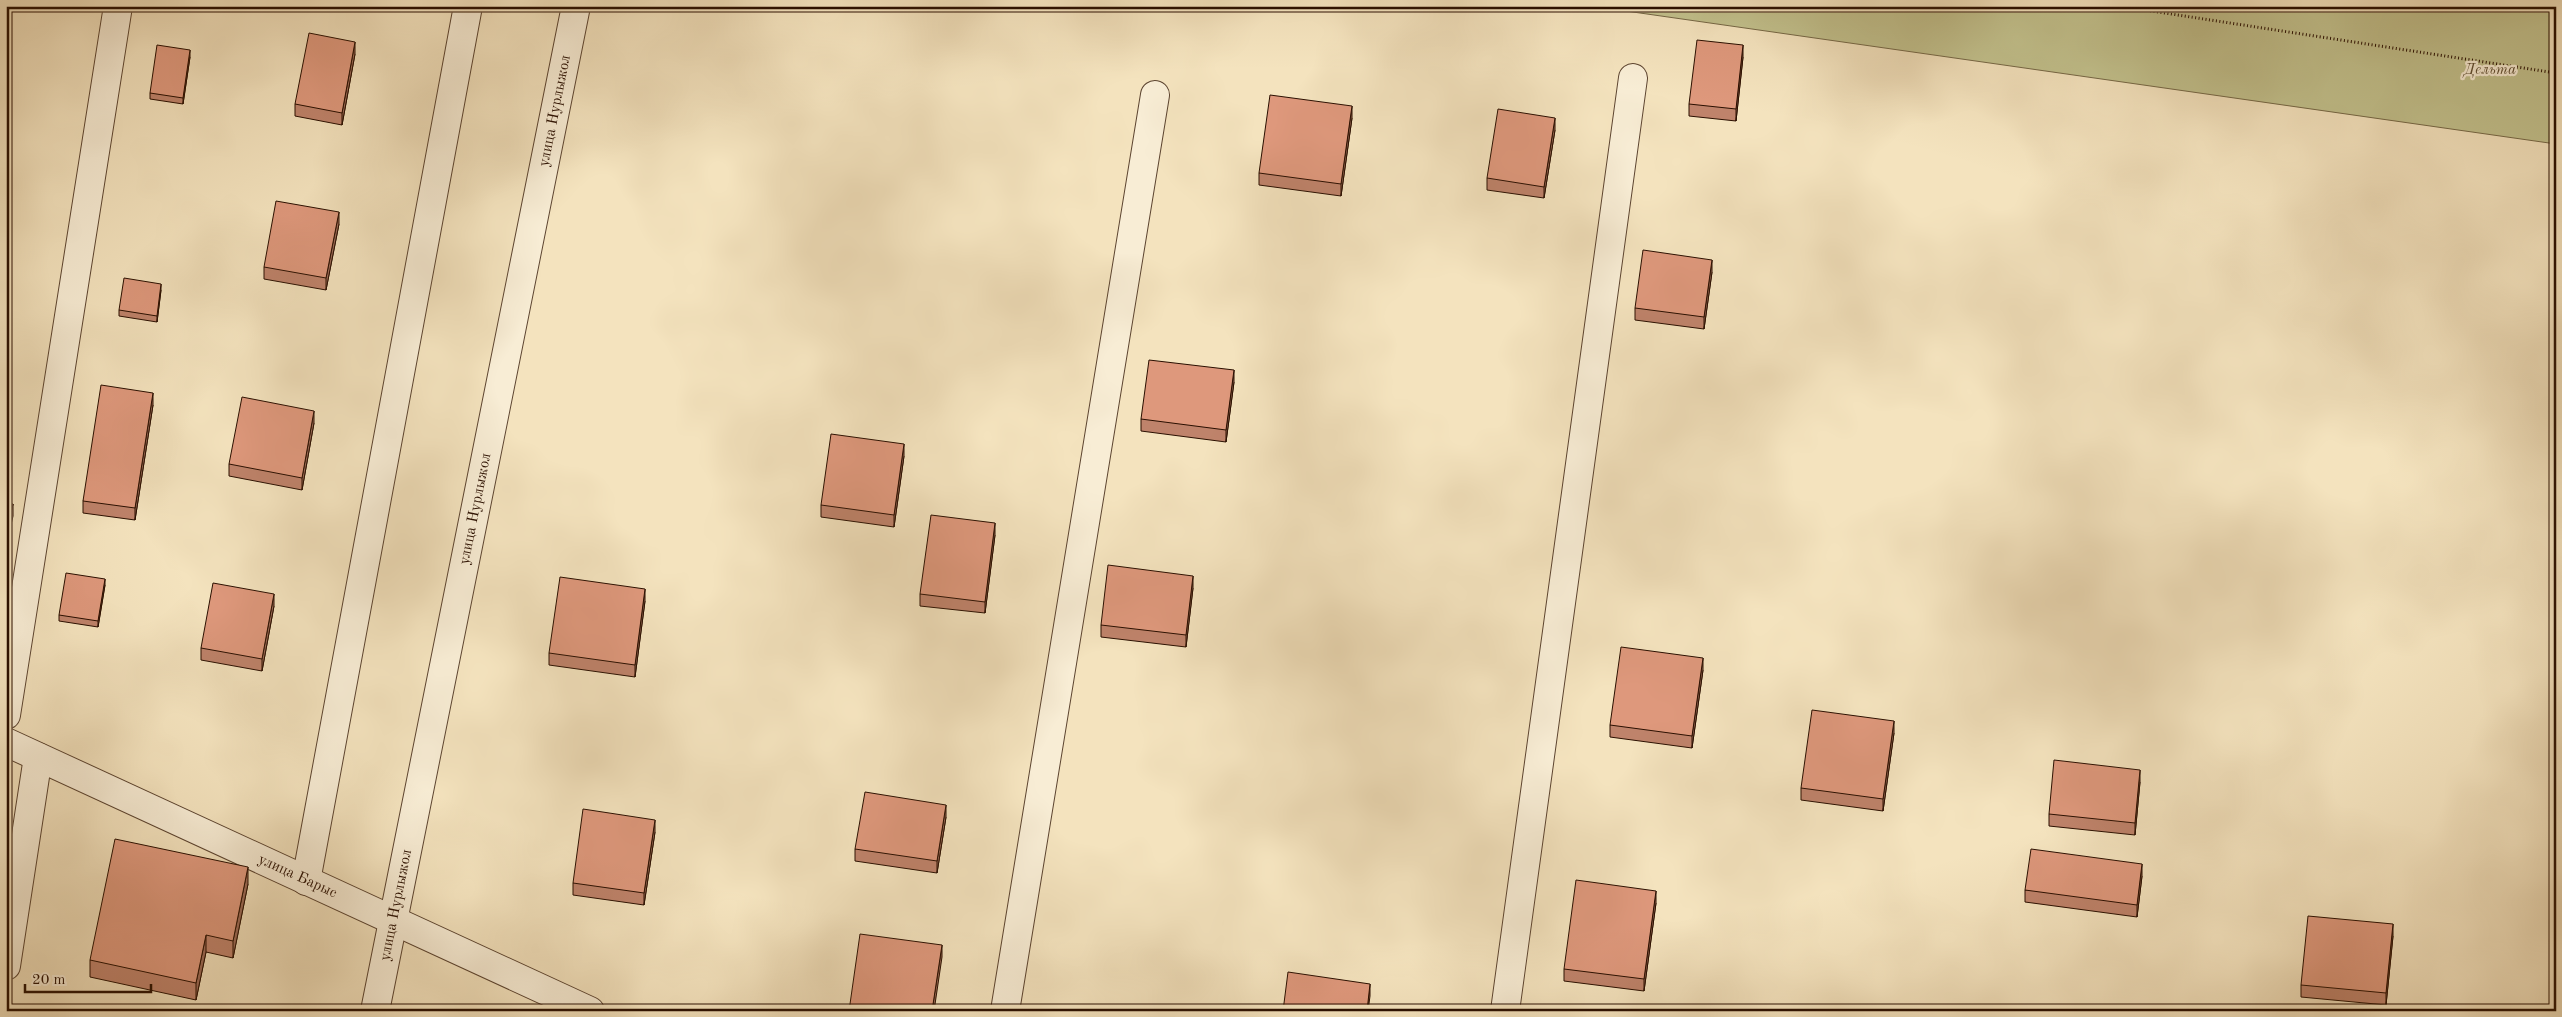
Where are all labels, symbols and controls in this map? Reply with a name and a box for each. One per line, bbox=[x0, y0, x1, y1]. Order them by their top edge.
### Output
street label: улица Нурлыжол bbox=[537, 54, 574, 168]
park label: Дельта bbox=[2462, 63, 2516, 78]
street label: улица Нурлыжол bbox=[457, 452, 494, 566]
street label: улица Нурлыжол bbox=[378, 848, 415, 962]
street label: улица Барыс bbox=[256, 852, 340, 901]
scale bar bbox=[25, 962, 151, 994]
text: 20 m bbox=[32, 973, 66, 988]

